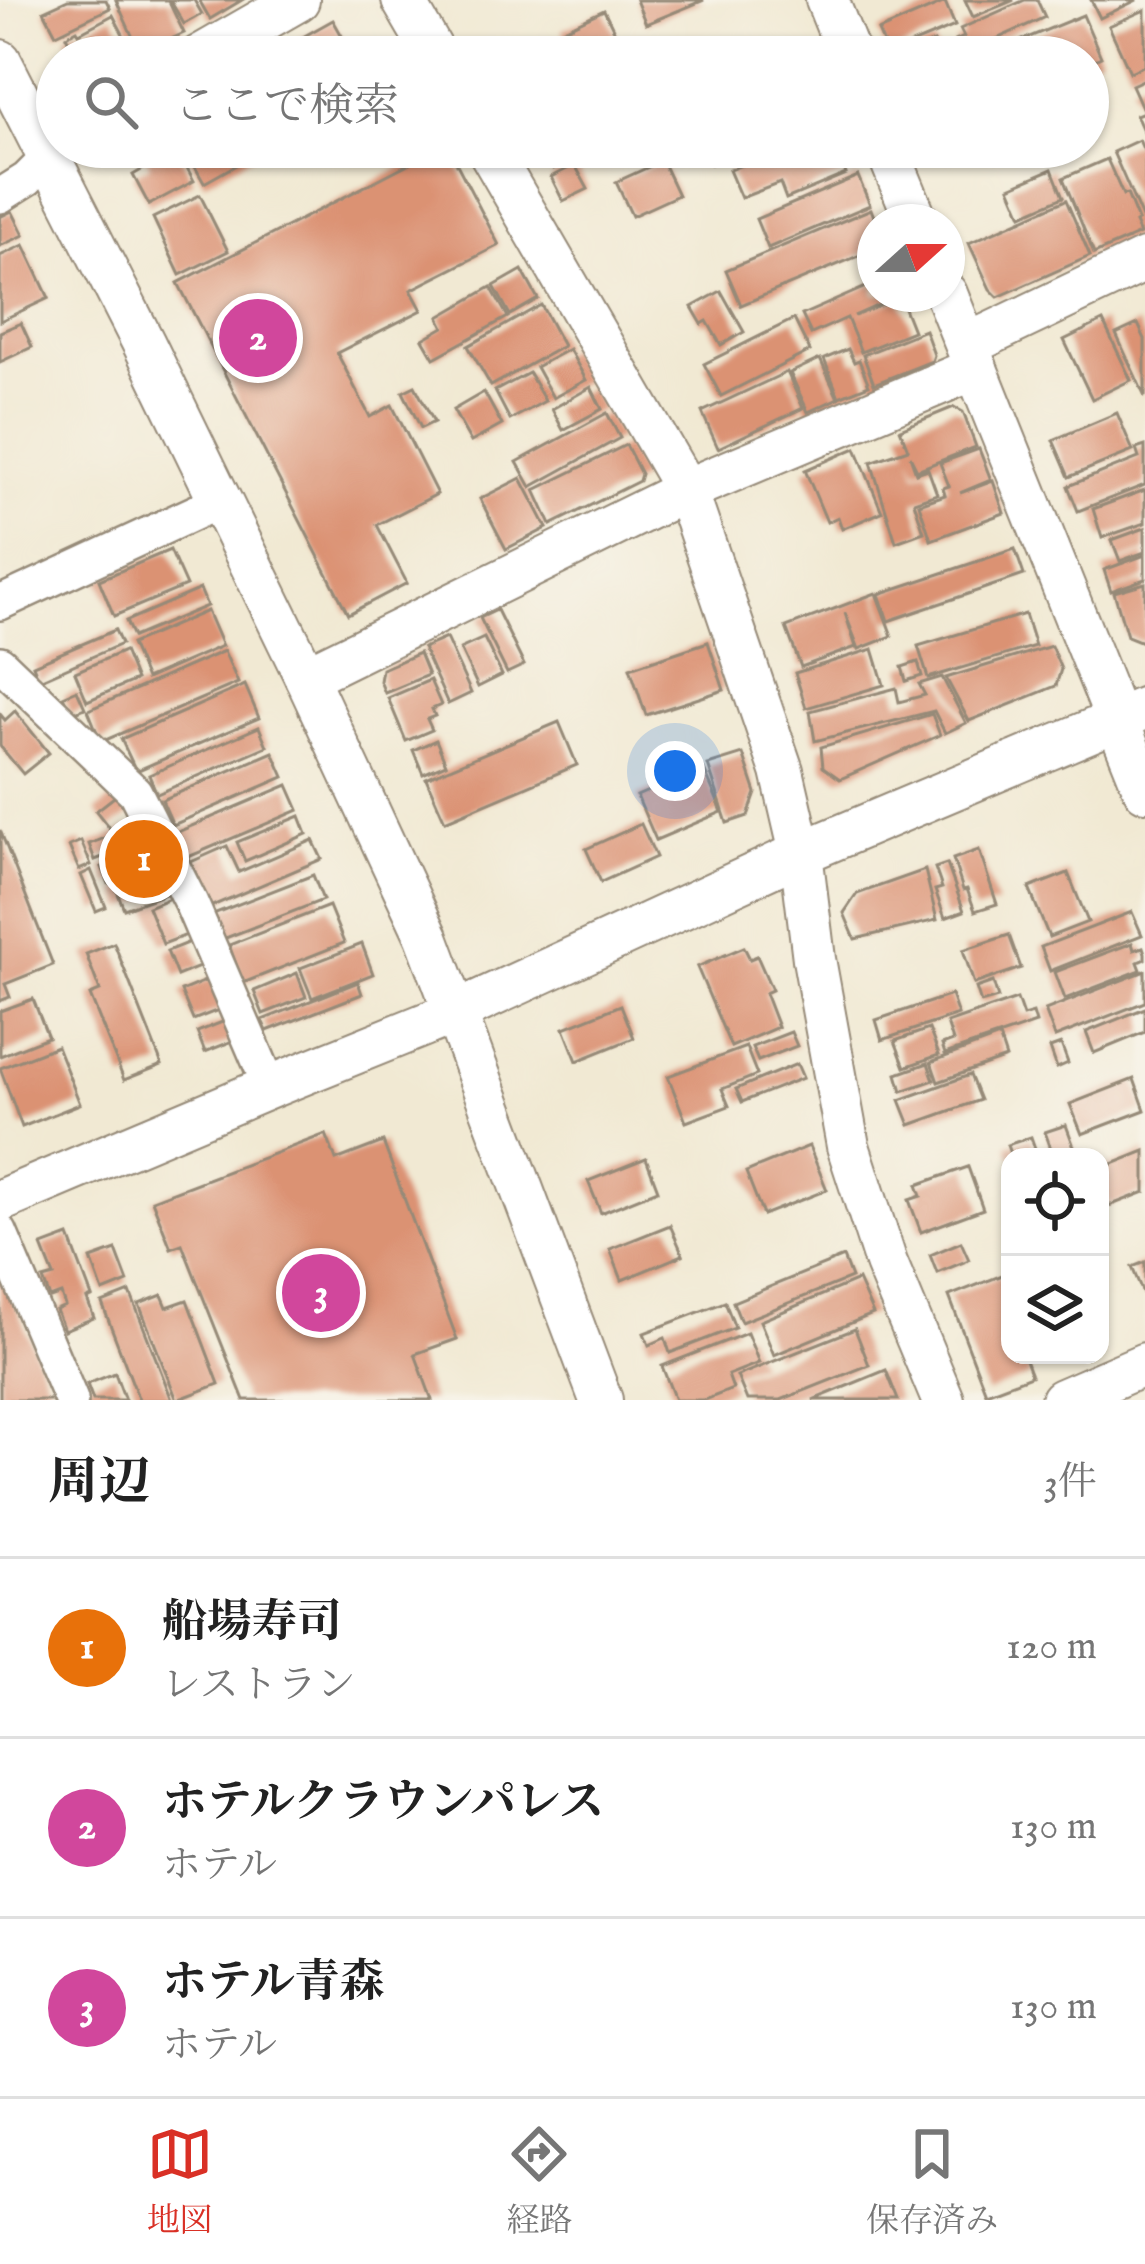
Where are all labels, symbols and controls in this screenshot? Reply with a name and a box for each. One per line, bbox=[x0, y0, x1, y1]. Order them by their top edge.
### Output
search box bbox=[36, 36, 1109, 168]
icon: search bbox=[78, 69, 144, 135]
text: ここで検索 bbox=[174, 79, 399, 136]
north arrow bbox=[857, 204, 965, 312]
pin: 2 bbox=[219, 293, 297, 383]
your location bbox=[645, 741, 705, 801]
pin: 1 bbox=[105, 814, 183, 904]
map controls bbox=[1001, 1148, 1109, 1364]
button: locate bbox=[1001, 1148, 1109, 1256]
pin: 3 bbox=[282, 1248, 360, 1338]
button: layers bbox=[1001, 1256, 1109, 1364]
text: 周辺 bbox=[48, 1452, 150, 1517]
text: 3件 bbox=[1043, 1459, 1097, 1508]
text: 船場寿司 bbox=[162, 1595, 342, 1652]
text: 1 bbox=[80, 1623, 94, 1672]
text: 120 m bbox=[1006, 1623, 1097, 1672]
text: レストラン bbox=[162, 1662, 356, 1711]
text: ホテルクラウンパレス bbox=[162, 1775, 604, 1832]
text: 2 bbox=[78, 1803, 96, 1852]
text: 130 m bbox=[1010, 1803, 1097, 1852]
text: ホテル bbox=[162, 1842, 277, 1891]
text: ホテル青森 bbox=[162, 1955, 385, 2012]
text: 3 bbox=[80, 1983, 94, 2032]
text: 130 m bbox=[1010, 1983, 1097, 2032]
text: ホテル bbox=[162, 2022, 277, 2071]
tab: 地図 bbox=[147, 2121, 213, 2243]
tab: 経路 bbox=[506, 2121, 572, 2243]
tab: 保存済み bbox=[866, 2121, 998, 2243]

